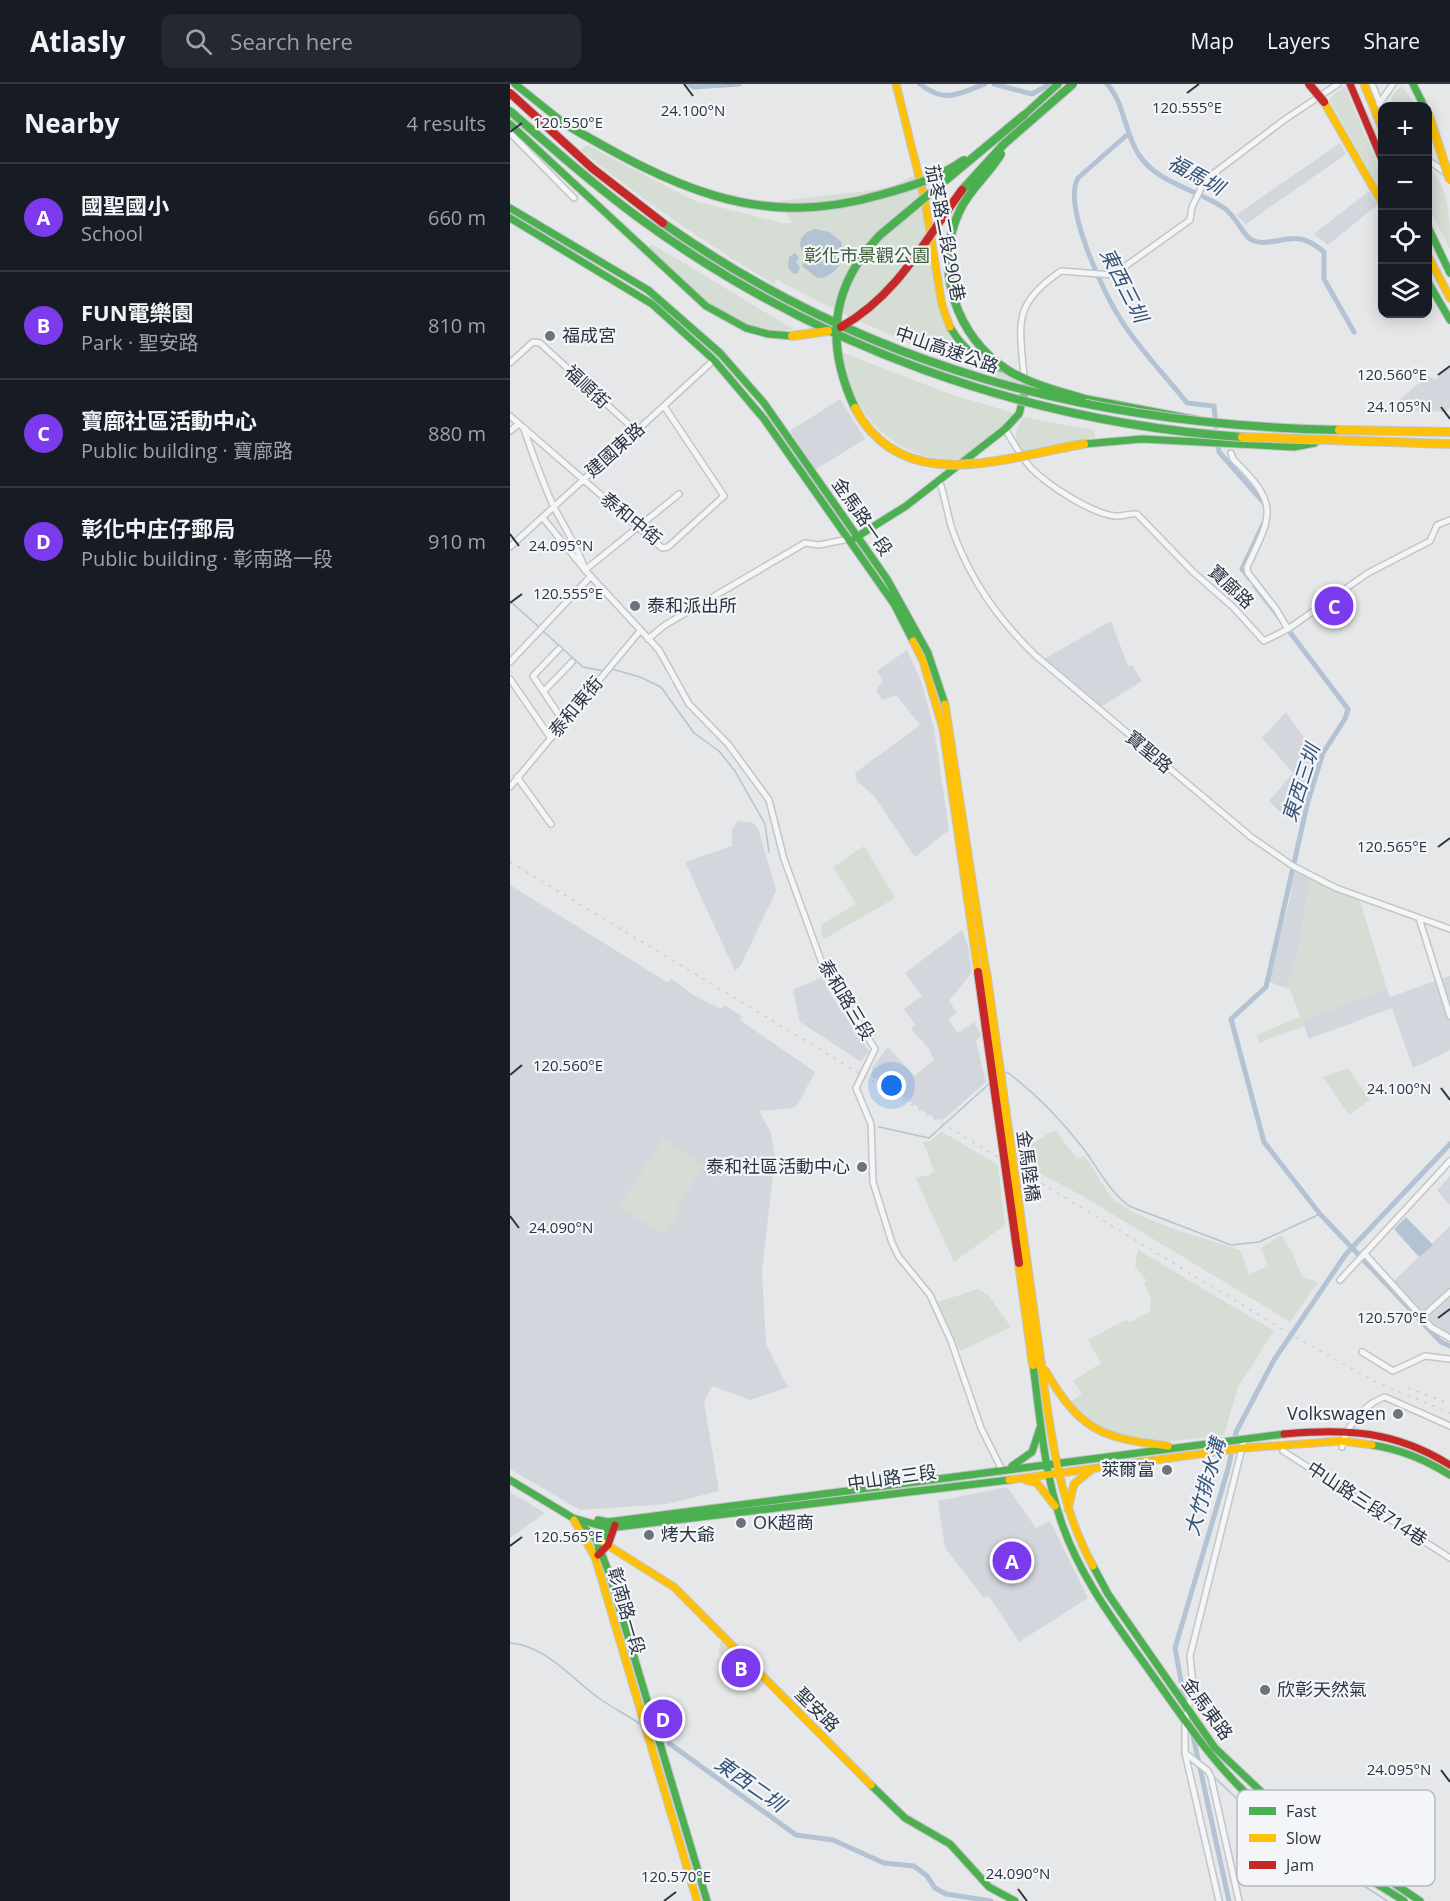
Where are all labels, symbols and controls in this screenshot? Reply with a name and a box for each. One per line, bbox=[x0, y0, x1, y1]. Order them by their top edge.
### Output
search box bbox=[161, 14, 581, 68]
text: Atlasly bbox=[30, 22, 125, 60]
icon: search bbox=[182, 25, 215, 58]
text: Search here bbox=[230, 26, 353, 56]
text: Map bbox=[1191, 27, 1234, 55]
text: Layers bbox=[1267, 27, 1331, 55]
text: Share bbox=[1364, 27, 1420, 55]
text: 120.555°E bbox=[1152, 97, 1222, 117]
text: 24.100°N bbox=[661, 100, 725, 120]
map controls bbox=[1378, 102, 1432, 318]
button: + bbox=[1378, 102, 1432, 156]
text: Nearby bbox=[24, 105, 119, 141]
text: 4 results bbox=[406, 110, 486, 137]
text: 120.550°E bbox=[533, 112, 603, 132]
water label: 福馬圳 bbox=[1163, 148, 1232, 202]
button: − bbox=[1378, 156, 1432, 210]
street label: 茄苳路二段290巷 bbox=[921, 162, 971, 303]
text: 國聖國小 bbox=[81, 190, 169, 220]
text: A bbox=[37, 204, 50, 231]
text: 660 m bbox=[428, 204, 486, 231]
button: locate bbox=[1378, 210, 1432, 264]
text: School bbox=[81, 220, 143, 247]
park label: 彰化市景觀公園 bbox=[804, 243, 930, 267]
water label: 東西三圳 bbox=[1094, 243, 1156, 329]
button: layers bbox=[1378, 264, 1432, 318]
text: FUN電樂園 bbox=[81, 297, 194, 327]
text: B bbox=[37, 312, 50, 339]
text: 810 m bbox=[428, 312, 486, 339]
street label: 中山高速公路 bbox=[892, 320, 1002, 378]
place label: 福成宮 bbox=[562, 323, 616, 347]
text: Park · 聖安路 bbox=[81, 329, 198, 356]
marker: 福成宮 bbox=[543, 329, 557, 343]
street label: 福順街 bbox=[560, 359, 616, 413]
text: 120.560°E bbox=[1357, 364, 1427, 384]
text: 24.105°N bbox=[1367, 396, 1431, 416]
text: 寶廍社區活動中心 bbox=[81, 405, 257, 435]
street label: 建國東路 bbox=[580, 416, 649, 482]
text: C bbox=[37, 420, 50, 447]
text: 880 m bbox=[428, 420, 486, 447]
text: Public building · 寶廍路 bbox=[81, 437, 293, 464]
street label: 金馬路一段 bbox=[827, 473, 898, 560]
street label: 泰和中街 bbox=[596, 486, 667, 550]
text: 彰化中庄仔郵局 bbox=[81, 513, 235, 543]
text: D bbox=[36, 528, 51, 555]
text: 910 m bbox=[428, 528, 486, 555]
text: 24.095°N bbox=[529, 535, 593, 555]
text: Public building · 彰南路一段 bbox=[81, 545, 333, 572]
street label: 寶廍路 bbox=[1204, 559, 1260, 613]
text: 120.555°E bbox=[533, 583, 603, 603]
pin: C bbox=[1314, 584, 1354, 628]
place label: 泰和派出所 bbox=[647, 593, 737, 617]
marker: 泰和派出所 bbox=[628, 599, 642, 613]
street label: 泰和東街 bbox=[543, 671, 608, 742]
street label: 寶聖路 bbox=[1121, 725, 1178, 778]
water label: 東西三圳 bbox=[1275, 738, 1327, 825]
text: 120.565°E bbox=[1357, 836, 1427, 856]
street label: 泰和路三段 bbox=[813, 955, 880, 1044]
text: 120.560°E bbox=[533, 1055, 603, 1075]
your location bbox=[877, 1071, 906, 1100]
text: 24.100°N bbox=[1367, 1078, 1431, 1098]
street label: 金馬陸橋 bbox=[1012, 1129, 1046, 1203]
place label: 泰和社區活動中心 bbox=[706, 1154, 850, 1178]
marker: 泰和社區活動中心 bbox=[855, 1160, 869, 1174]
text: 24.090°N bbox=[529, 1217, 593, 1237]
text: 120.570°E bbox=[1357, 1307, 1427, 1327]
place label: Volkswagen bbox=[1287, 1401, 1386, 1425]
marker: Volkswagen bbox=[1391, 1407, 1405, 1421]
water label: 大竹排水溝 bbox=[1178, 1432, 1232, 1539]
street label: 中山路三段714巷 bbox=[1303, 1455, 1432, 1551]
place label: 萊爾富 bbox=[1101, 1457, 1155, 1481]
street label: 中山路三段 bbox=[846, 1459, 938, 1495]
marker: 萊爾富 bbox=[1160, 1463, 1174, 1477]
place label: OK超商 bbox=[753, 1510, 814, 1534]
marker: OK超商 bbox=[734, 1516, 748, 1530]
place label: 烤大爺 bbox=[661, 1522, 715, 1546]
text: 120.565°E bbox=[533, 1526, 603, 1546]
marker: 烤大爺 bbox=[642, 1528, 656, 1542]
pin: A bbox=[992, 1538, 1032, 1584]
street label: 彰南路一段 bbox=[603, 1564, 651, 1657]
pin: B bbox=[722, 1646, 760, 1690]
street label: 金馬東路 bbox=[1177, 1672, 1239, 1745]
place label: 欣彰天然氣 bbox=[1277, 1677, 1367, 1701]
street label: 聖安路 bbox=[790, 1682, 845, 1737]
marker: 欣彰天然氣 bbox=[1258, 1683, 1272, 1697]
pin: D bbox=[644, 1696, 682, 1742]
water label: 東西二圳 bbox=[710, 1750, 793, 1819]
text: 24.095°N bbox=[1367, 1759, 1431, 1779]
legend bbox=[1237, 1790, 1435, 1886]
text: Fast bbox=[1286, 1800, 1317, 1822]
text: Slow bbox=[1286, 1827, 1321, 1849]
text: Jam bbox=[1284, 1854, 1314, 1876]
text: 24.090°N bbox=[986, 1863, 1050, 1883]
text: 120.570°E bbox=[641, 1866, 711, 1886]

